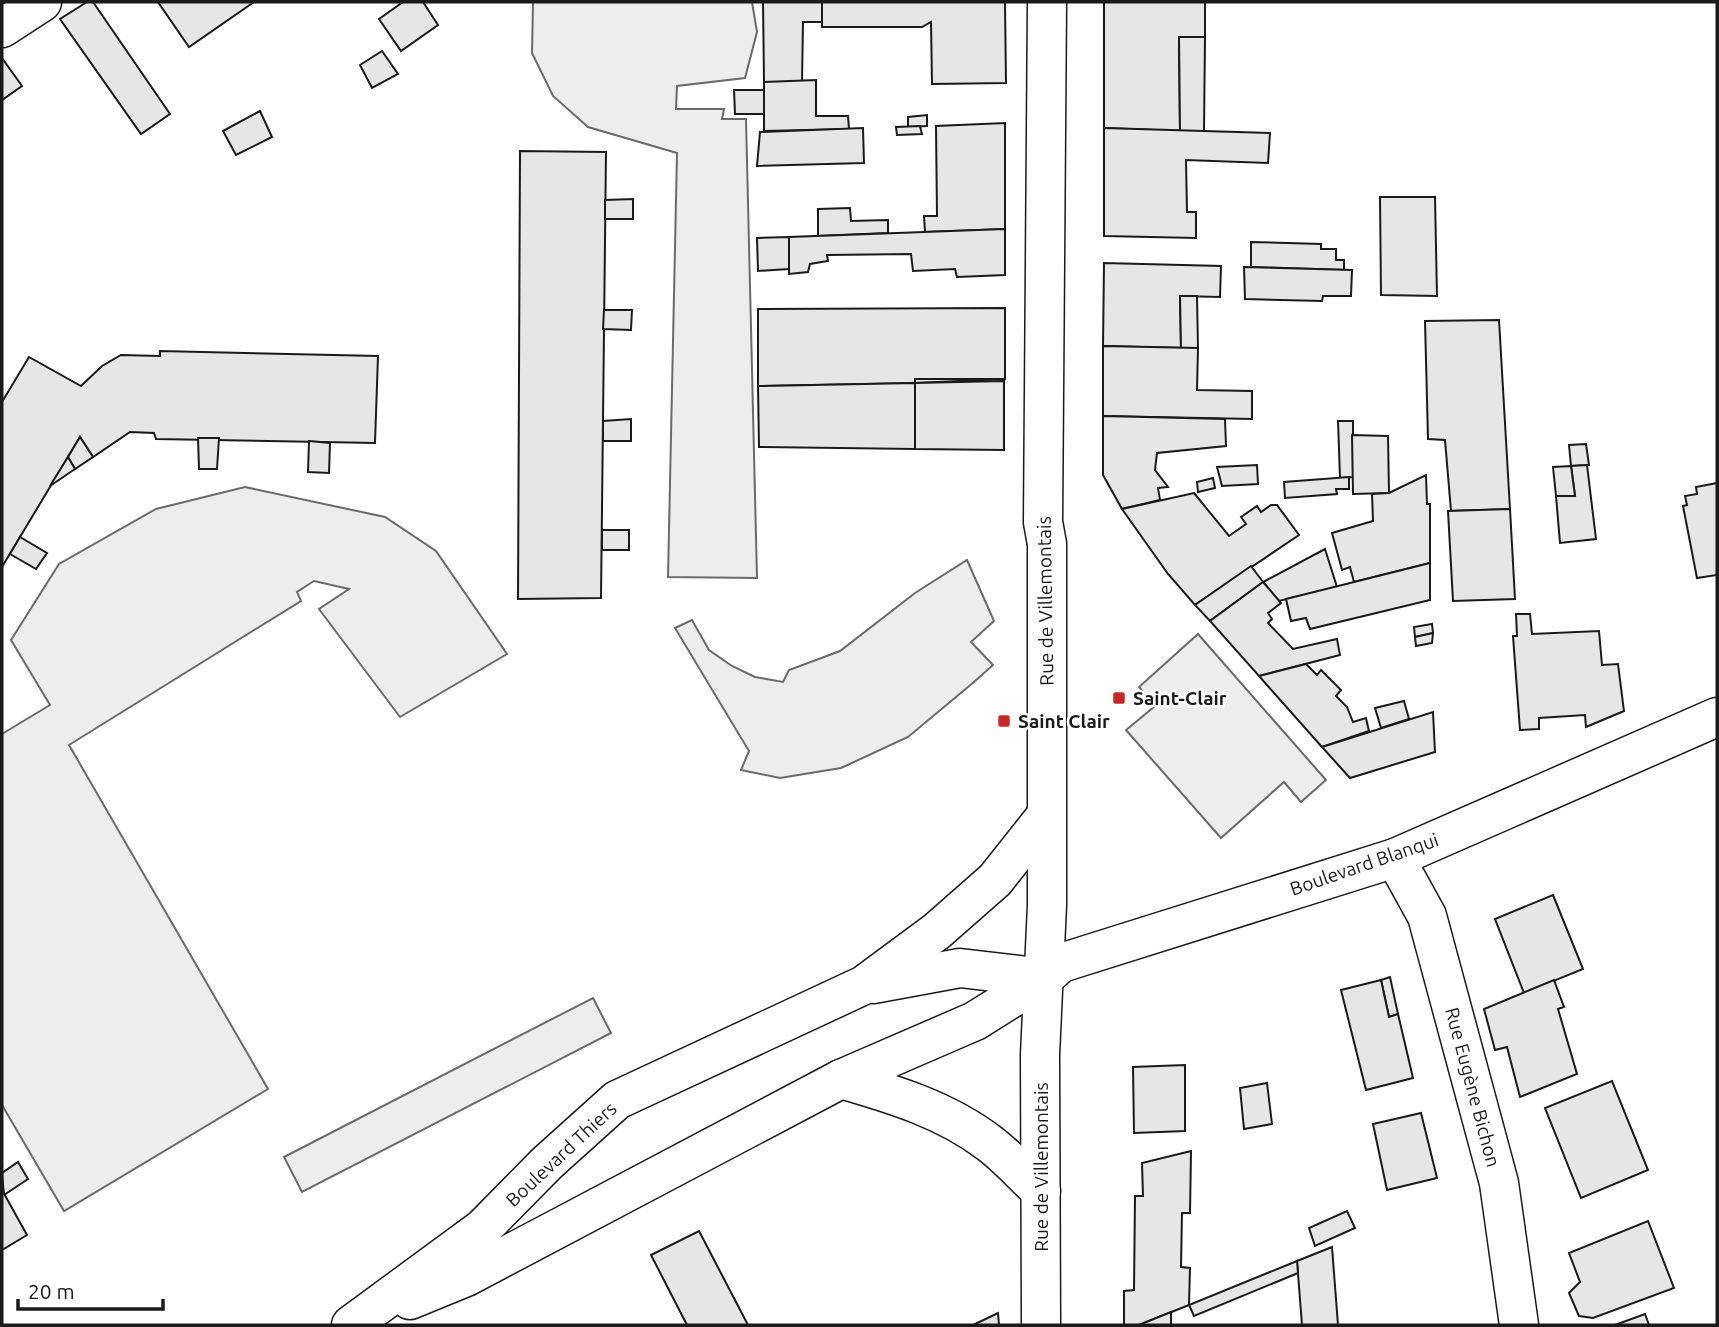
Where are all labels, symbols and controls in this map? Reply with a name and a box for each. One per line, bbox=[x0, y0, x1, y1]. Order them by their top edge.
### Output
street label: Rue de Villemontais bbox=[1033, 516, 1057, 686]
place label: Saint-Clair bbox=[1133, 687, 1227, 709]
marker: Saint-Clair bbox=[1111, 690, 1127, 706]
place label: Saint Clair bbox=[1018, 710, 1110, 732]
marker: Saint Clair bbox=[996, 713, 1012, 729]
street label: Boulevard Blanqui bbox=[1287, 828, 1441, 900]
street label: Rue Eugène Bichon bbox=[1441, 1005, 1505, 1169]
street label: Rue de Villemontais bbox=[1030, 1082, 1052, 1252]
street label: Boulevard Thiers bbox=[501, 1097, 621, 1211]
scale bar bbox=[18, 1268, 163, 1312]
text: 20 m bbox=[28, 1279, 75, 1303]

